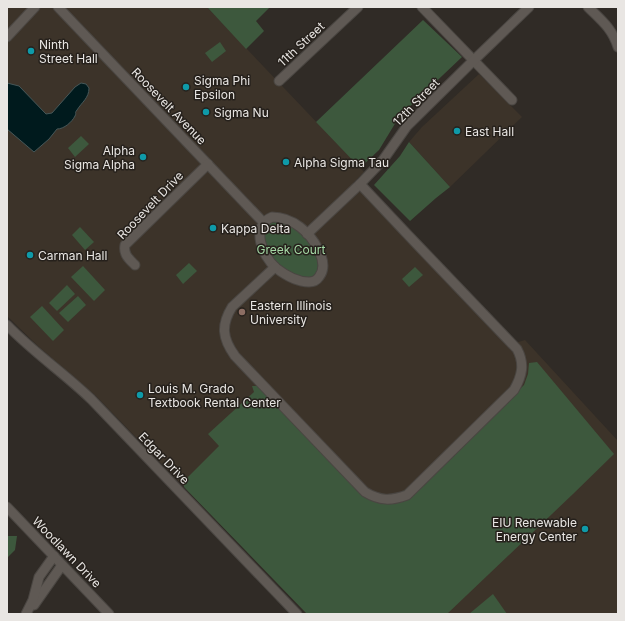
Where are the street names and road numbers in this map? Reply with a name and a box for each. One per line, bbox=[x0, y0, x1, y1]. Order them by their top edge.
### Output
street label: 11th Street bbox=[275, 19, 327, 69]
street label: Roosevelt Avenue bbox=[128, 64, 210, 148]
street label: 12th Street bbox=[390, 75, 442, 129]
street label: Roosevelt Drive bbox=[114, 168, 186, 242]
street label: Edgar Drive bbox=[136, 429, 192, 487]
street label: Woodlawn Drive bbox=[29, 513, 105, 591]

